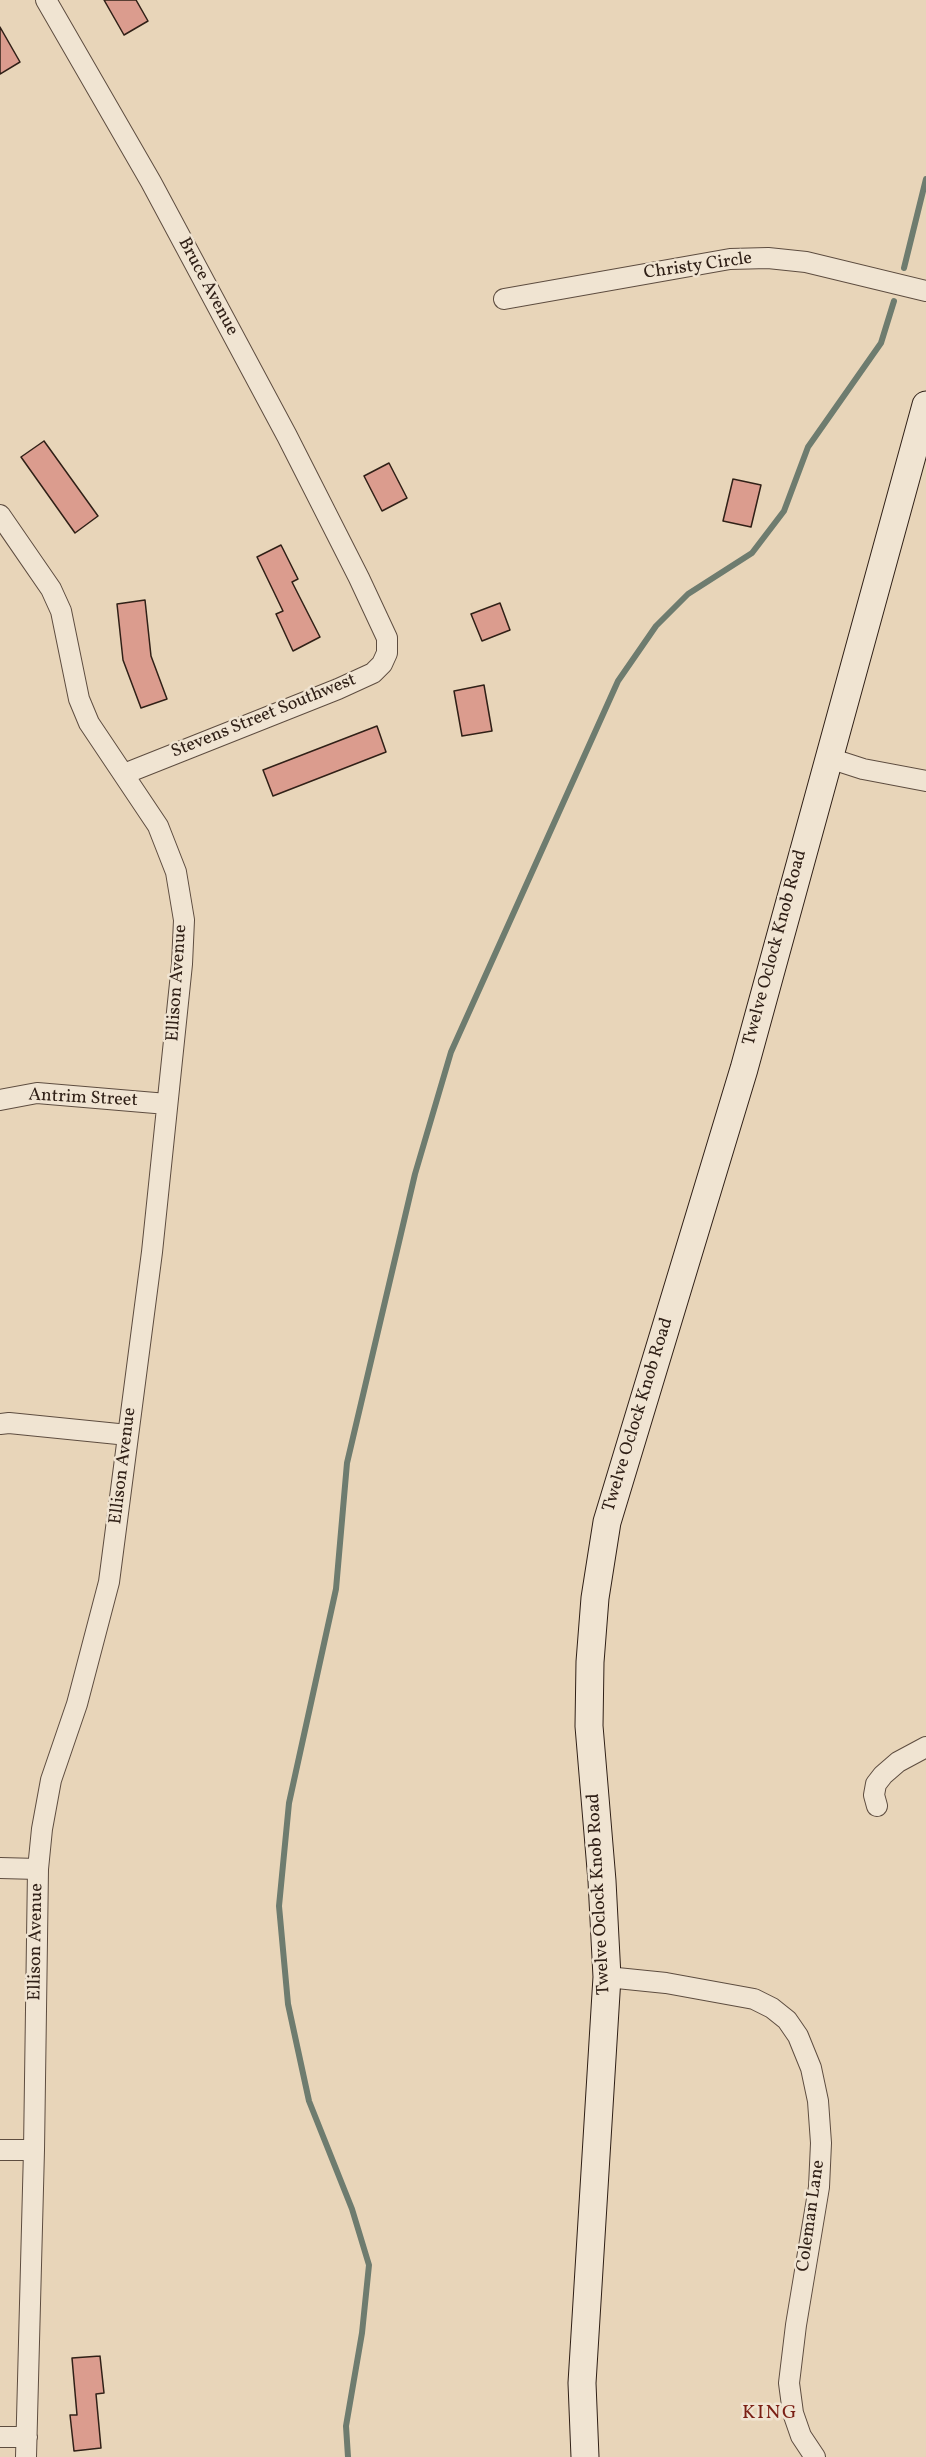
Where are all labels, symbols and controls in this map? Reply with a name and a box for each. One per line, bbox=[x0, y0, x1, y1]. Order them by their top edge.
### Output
street label: Bruce Avenue bbox=[172, 234, 242, 340]
street label: Christy Circle bbox=[643, 249, 753, 285]
street label: Stevens Street Southwest bbox=[168, 670, 360, 764]
street label: Twelve Oclock Knob Road bbox=[739, 848, 813, 1048]
street label: Ellison Avenue bbox=[163, 924, 193, 1042]
street label: Antrim Street bbox=[28, 1085, 138, 1113]
street label: Twelve Oclock Knob Road bbox=[599, 1315, 679, 1515]
street label: Ellison Avenue bbox=[106, 1406, 142, 1526]
street label: Twelve Oclock Knob Road bbox=[584, 1793, 616, 1995]
street label: Ellison Avenue bbox=[25, 1883, 49, 2001]
street label: Coleman Lane bbox=[793, 2159, 831, 2273]
district label: KING bbox=[742, 2402, 798, 2426]

